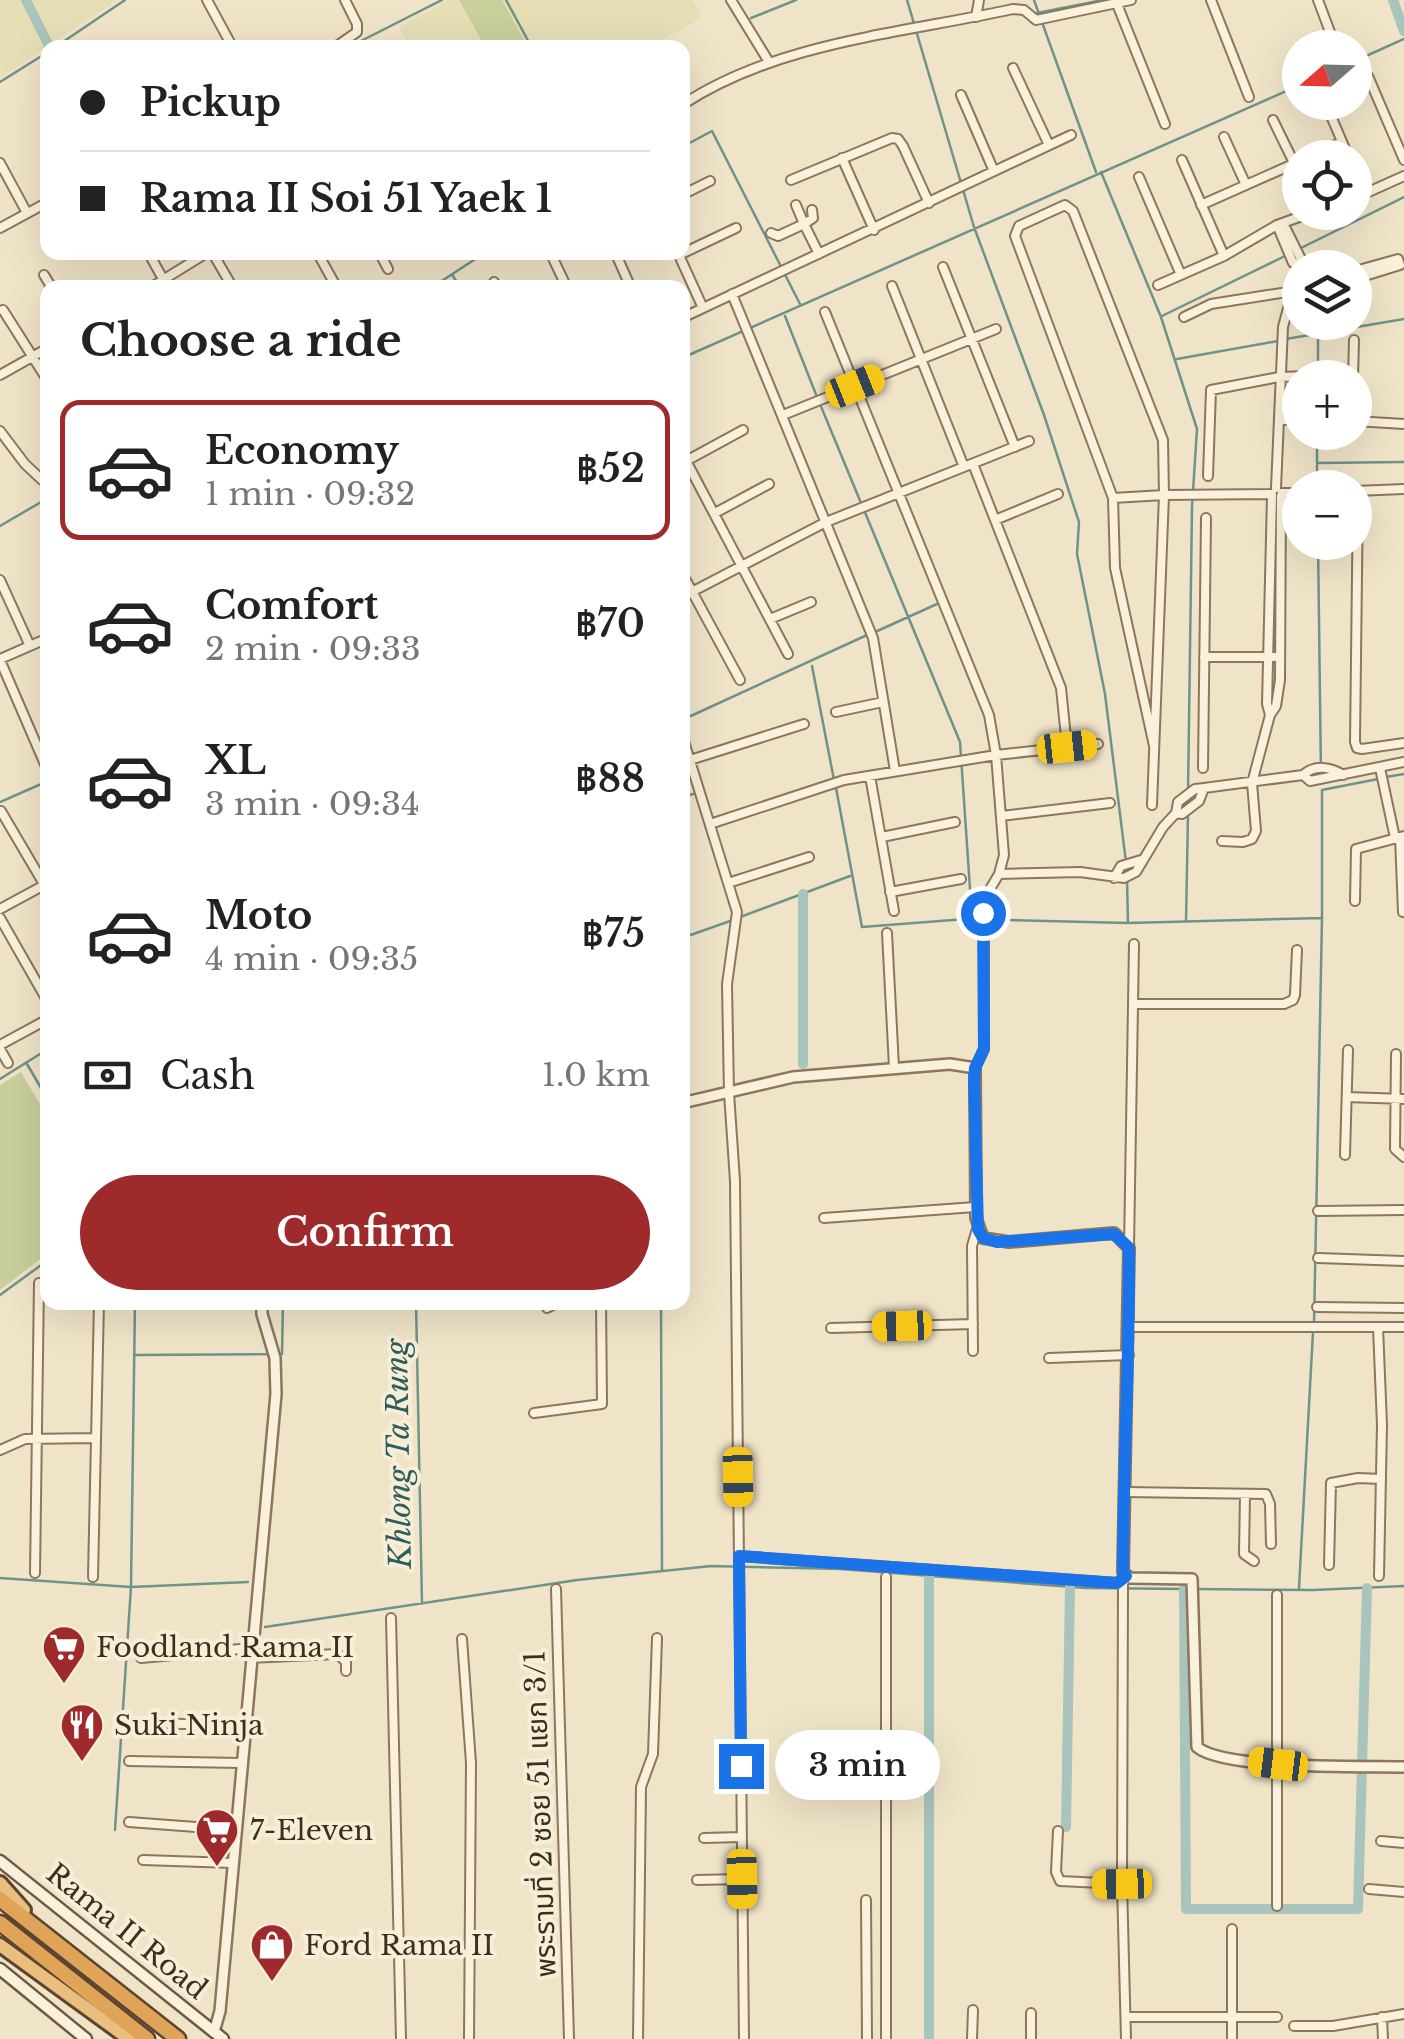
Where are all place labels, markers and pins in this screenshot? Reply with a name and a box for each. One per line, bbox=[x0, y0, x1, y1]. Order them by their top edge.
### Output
supermarket icon: Foodland Rama II bbox=[41, 1624, 87, 1685]
place label: Foodland Rama II bbox=[96, 1630, 354, 1665]
restaurant icon: Suki Ninja bbox=[59, 1702, 105, 1763]
place label: Suki Ninja bbox=[114, 1708, 264, 1743]
supermarket icon: 7-Eleven bbox=[194, 1807, 240, 1868]
place label: 7-Eleven bbox=[250, 1813, 373, 1848]
shop icon: Ford Rama II bbox=[249, 1922, 295, 1983]
place label: Ford Rama II bbox=[304, 1928, 494, 1963]

